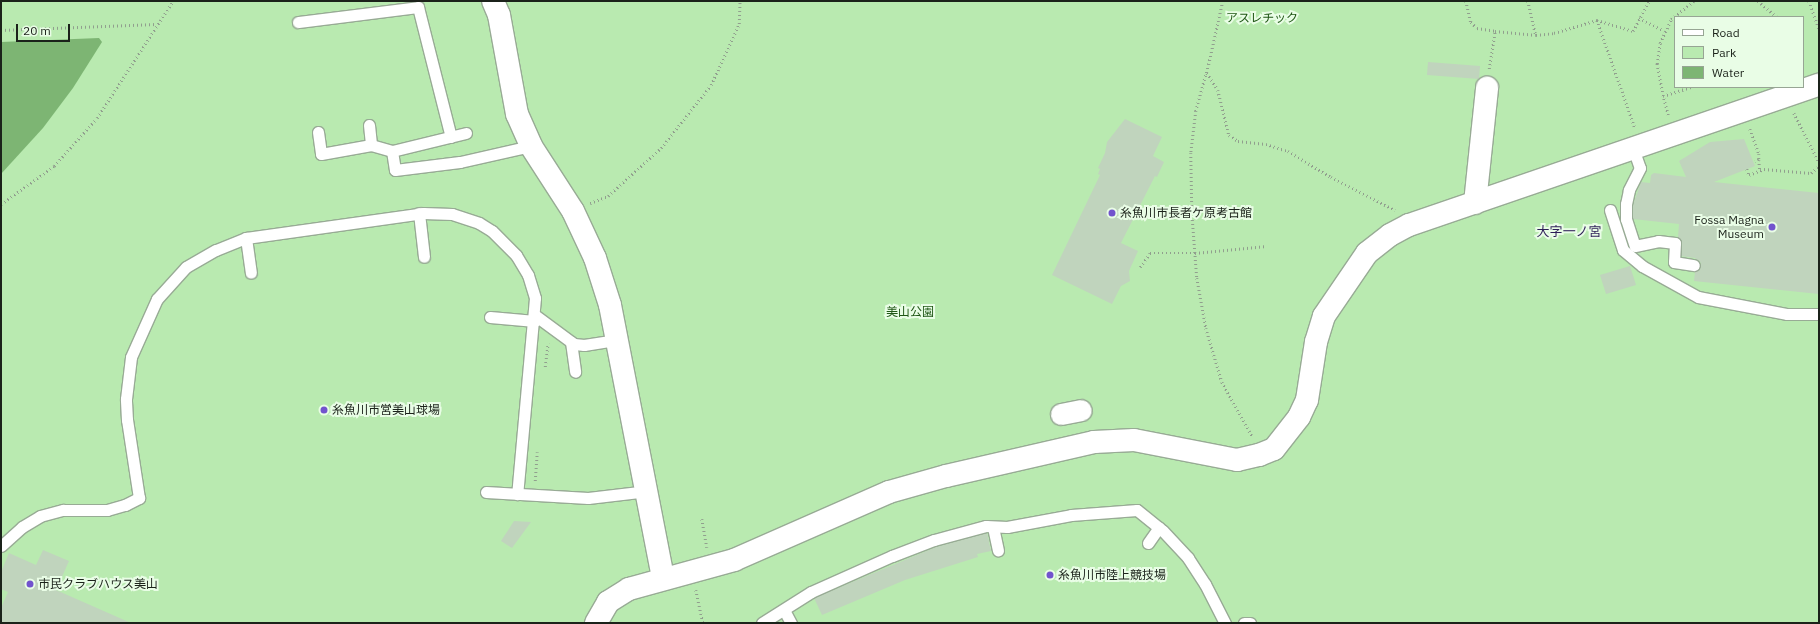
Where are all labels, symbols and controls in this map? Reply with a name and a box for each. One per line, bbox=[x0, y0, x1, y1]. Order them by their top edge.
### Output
park label: アスレチック bbox=[1226, 11, 1298, 25]
scale bar bbox=[18, 16, 72, 42]
legend bbox=[1674, 16, 1804, 88]
text: 20 m bbox=[23, 23, 51, 38]
text: Road bbox=[1712, 25, 1740, 40]
text: Park bbox=[1712, 45, 1736, 60]
text: Water bbox=[1712, 65, 1744, 80]
place label: 糸魚川市長者ケ原考古館 bbox=[1120, 206, 1252, 220]
marker: 糸魚川市長者ケ原考古館 bbox=[1107, 208, 1117, 218]
place label: Fossa Magna Museum bbox=[1694, 213, 1764, 241]
marker: Fossa Magna Museum bbox=[1767, 222, 1777, 232]
district label: 大字一ノ宮 bbox=[1537, 224, 1601, 240]
park label: 美山公園 bbox=[886, 305, 934, 319]
place label: 糸魚川市営美山球場 bbox=[332, 403, 440, 417]
marker: 糸魚川市営美山球場 bbox=[319, 405, 329, 415]
place label: 糸魚川市陸上競技場 bbox=[1058, 568, 1166, 582]
marker: 糸魚川市陸上競技場 bbox=[1045, 570, 1055, 580]
place label: 市民クラブハウス美山 bbox=[38, 577, 158, 591]
marker: 市民クラブハウス美山 bbox=[25, 579, 35, 589]

